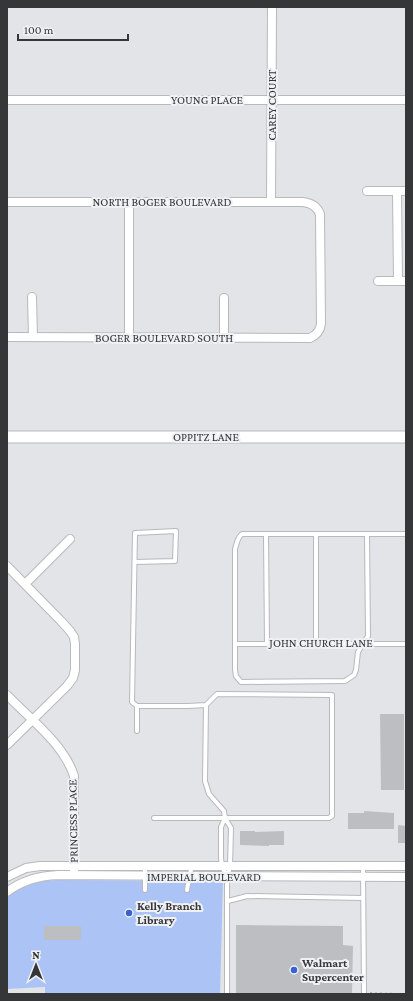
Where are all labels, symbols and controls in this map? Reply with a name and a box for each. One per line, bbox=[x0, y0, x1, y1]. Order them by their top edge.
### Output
scale bar bbox=[18, 16, 128, 42]
text: 100 m bbox=[24, 23, 54, 37]
street label: CAREY COURT bbox=[265, 69, 279, 141]
street label: YOUNG PLACE bbox=[171, 93, 243, 107]
street label: NORTH BOGER BOULEVARD bbox=[92, 195, 232, 209]
street label: BOGER BOULEVARD SOUTH bbox=[95, 331, 233, 345]
street label: OPPITZ LANE bbox=[173, 430, 239, 444]
street label: JOHN CHURCH LANE bbox=[268, 636, 373, 650]
street label: PRINCESS PLACE bbox=[65, 779, 81, 863]
street label: IMPERIAL BOULEVARD bbox=[147, 870, 261, 884]
place label: Kelly Branch Library bbox=[137, 899, 202, 927]
marker: Kelly Branch Library bbox=[124, 908, 134, 918]
north arrow bbox=[16, 945, 56, 985]
text: N bbox=[32, 949, 40, 961]
place label: Walmart Supercenter bbox=[301, 956, 364, 984]
marker: Walmart Supercenter bbox=[289, 965, 299, 975]

